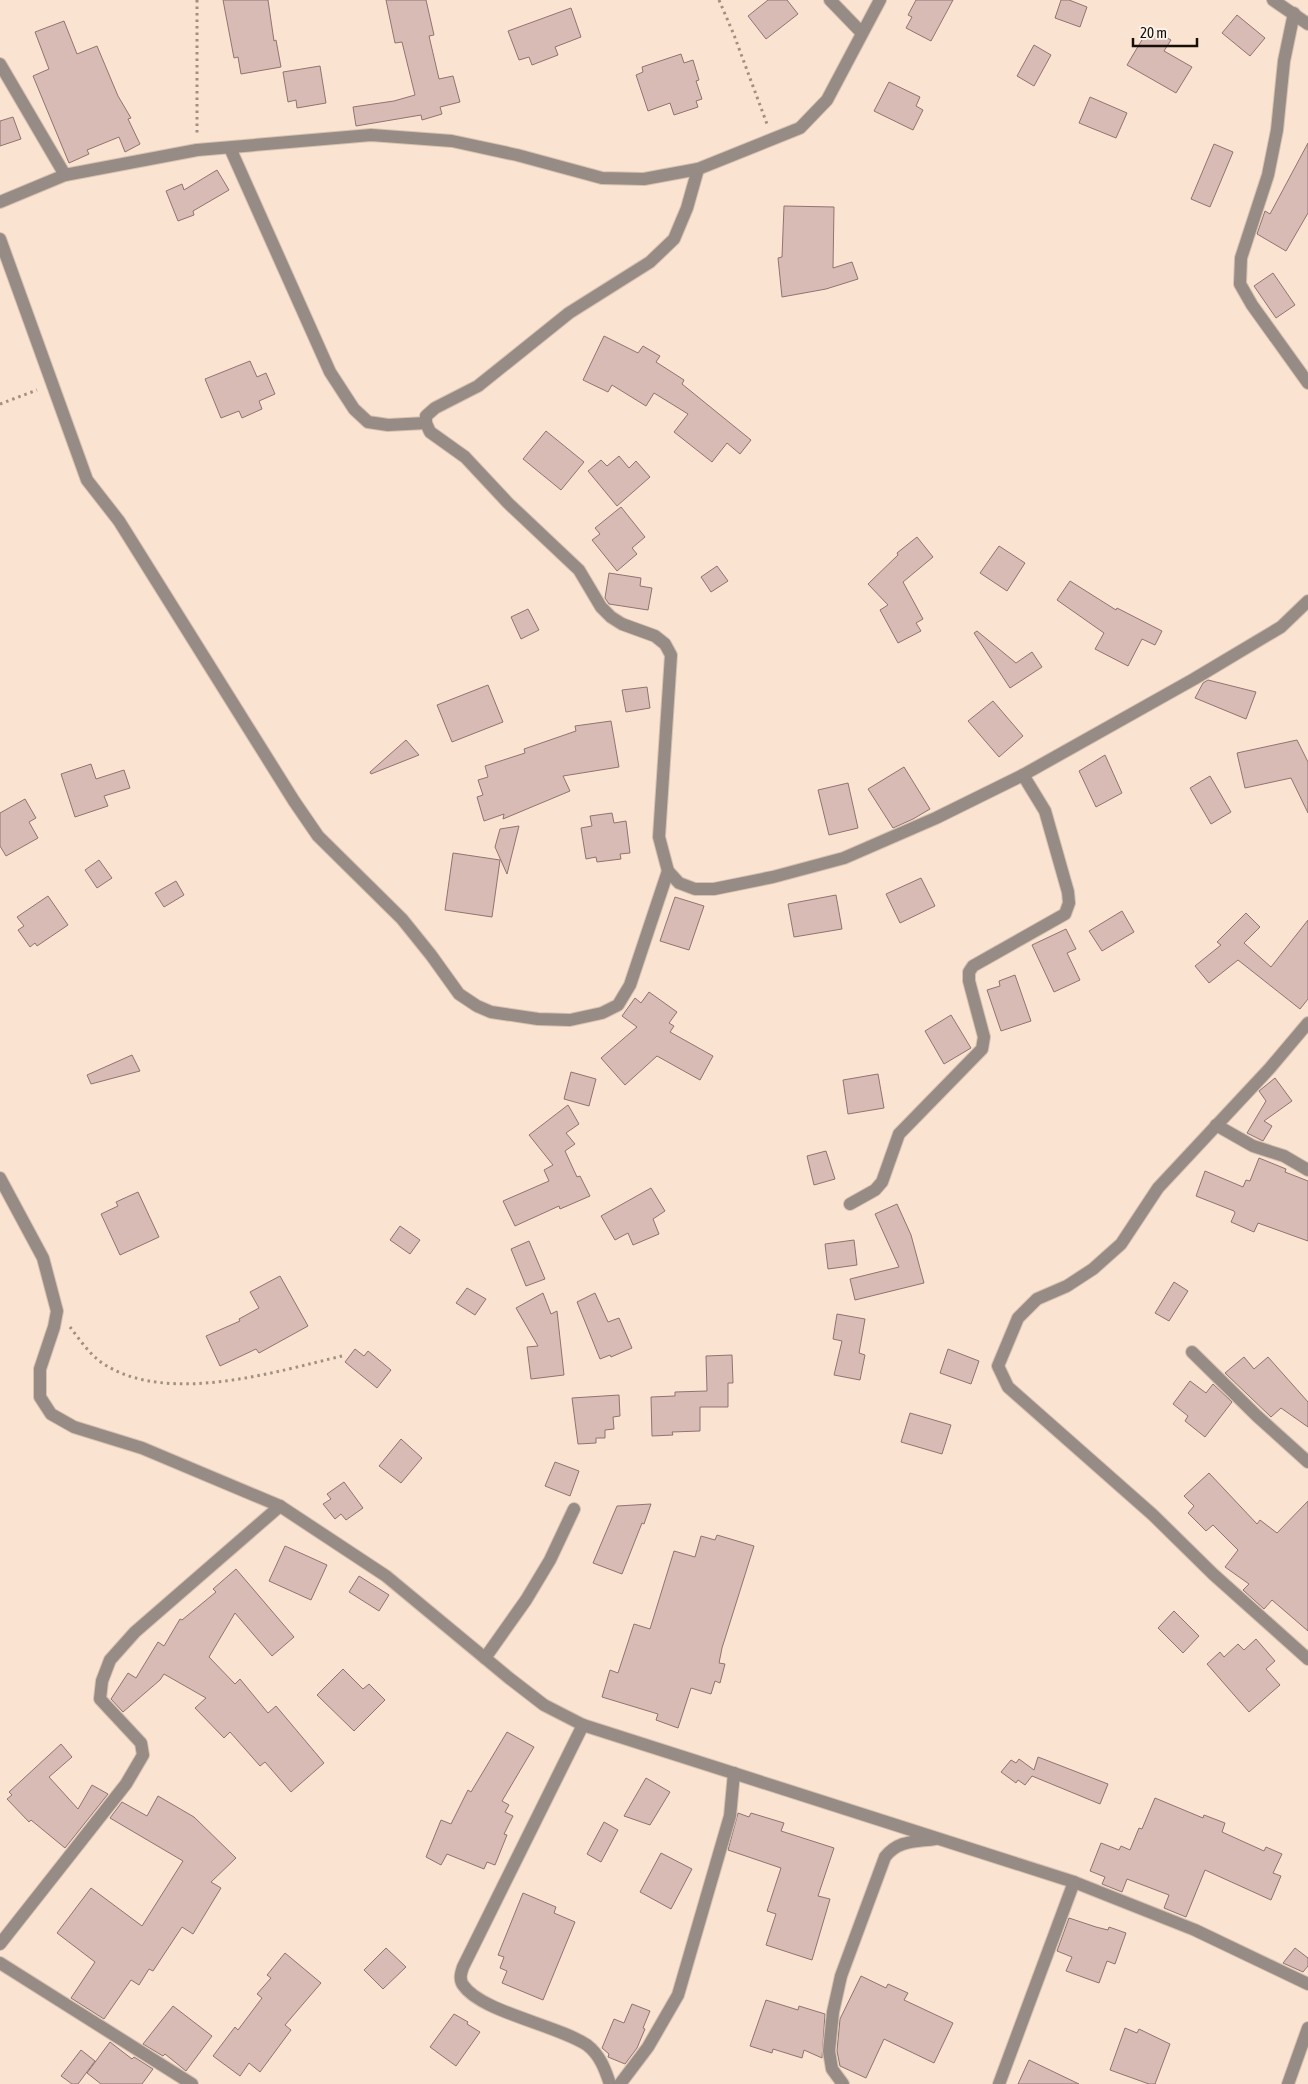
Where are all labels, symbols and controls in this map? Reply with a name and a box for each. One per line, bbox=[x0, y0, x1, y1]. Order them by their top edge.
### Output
scale bar bbox=[1133, 15, 1197, 47]
text: 20 m bbox=[1140, 24, 1167, 41]

